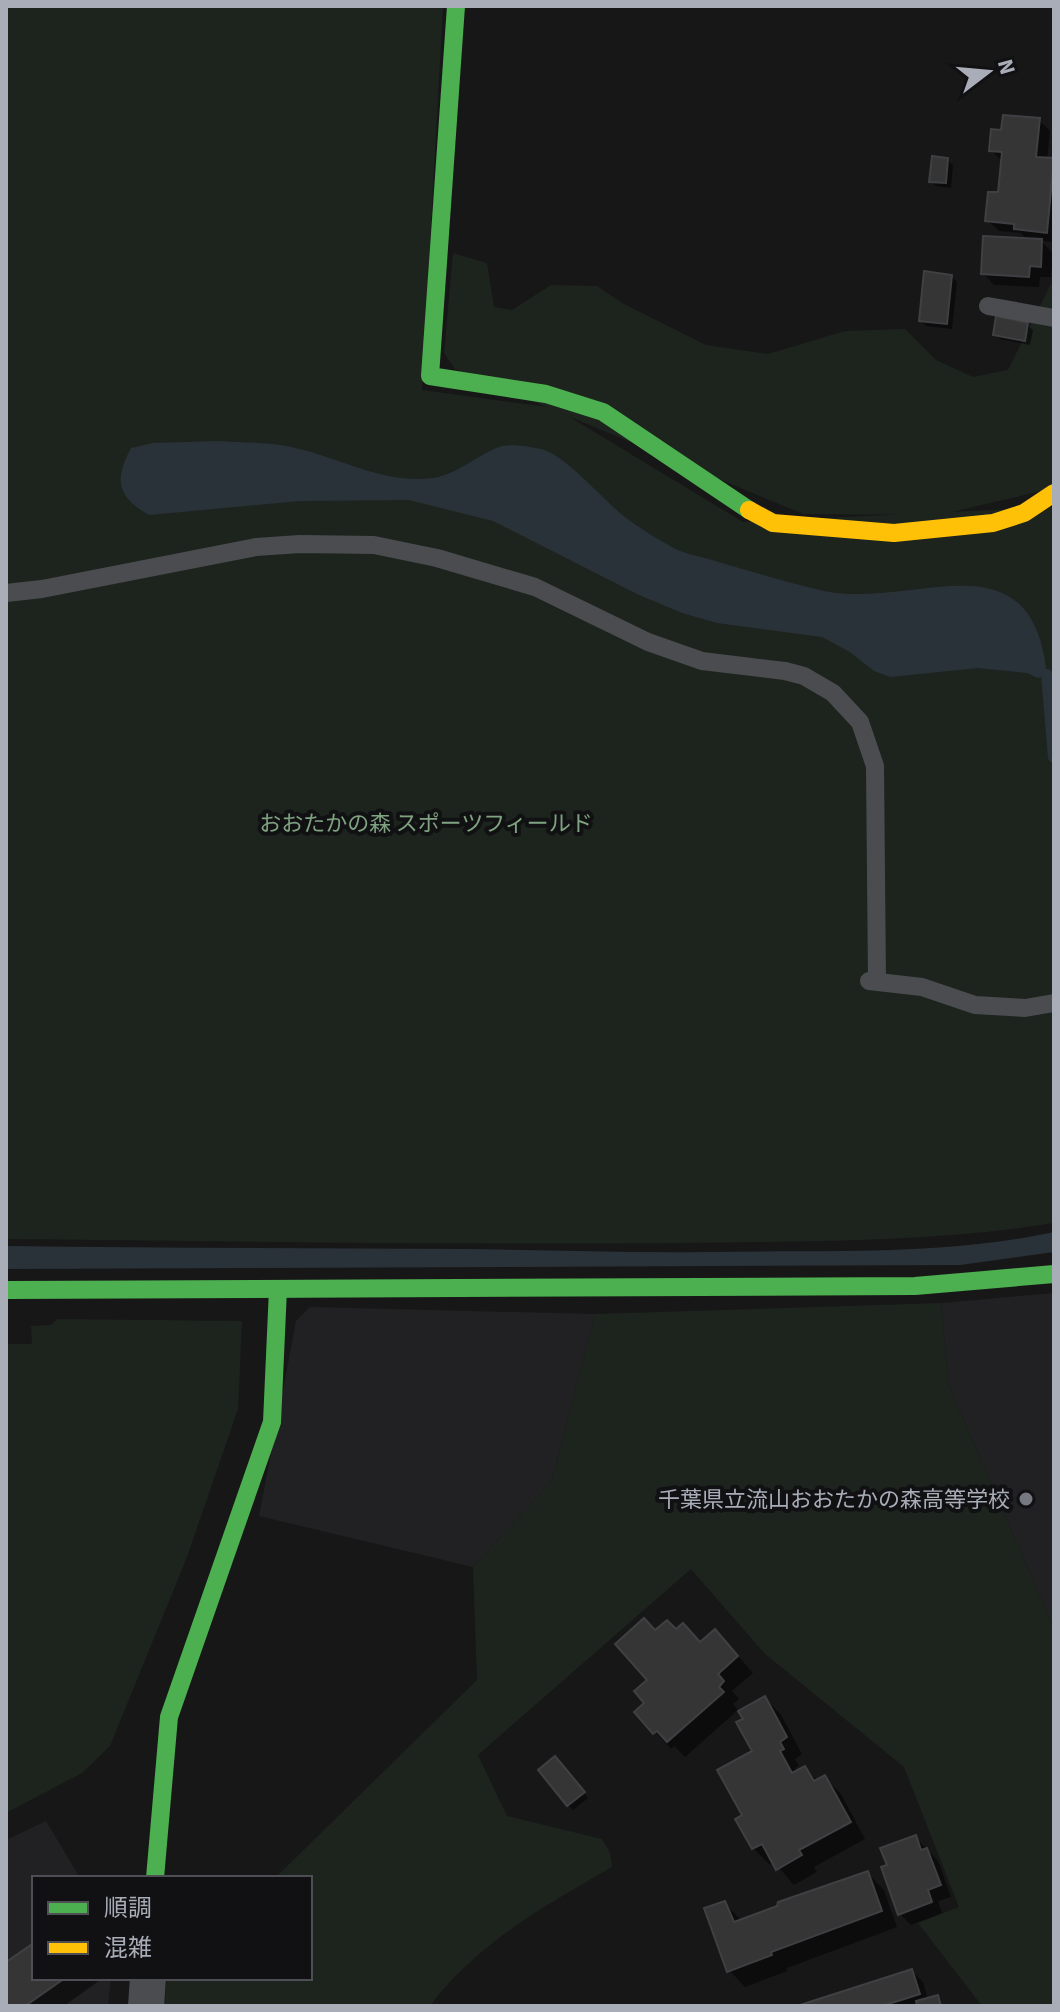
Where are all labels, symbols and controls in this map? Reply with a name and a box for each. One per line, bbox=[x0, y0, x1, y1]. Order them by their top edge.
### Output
north arrow bbox=[948, 32, 1028, 112]
text: N bbox=[989, 55, 1024, 78]
park label: おおたかの森 スポーツフィールド bbox=[259, 808, 593, 840]
place label: 千葉県立流山おおたかの森高等学校 bbox=[658, 1484, 1010, 1516]
marker: 千葉県立流山おおたかの森高等学校 bbox=[1017, 1490, 1035, 1508]
legend bbox=[32, 1876, 312, 1980]
text: 順調 bbox=[104, 1891, 152, 1926]
text: 混雑 bbox=[104, 1931, 152, 1966]

